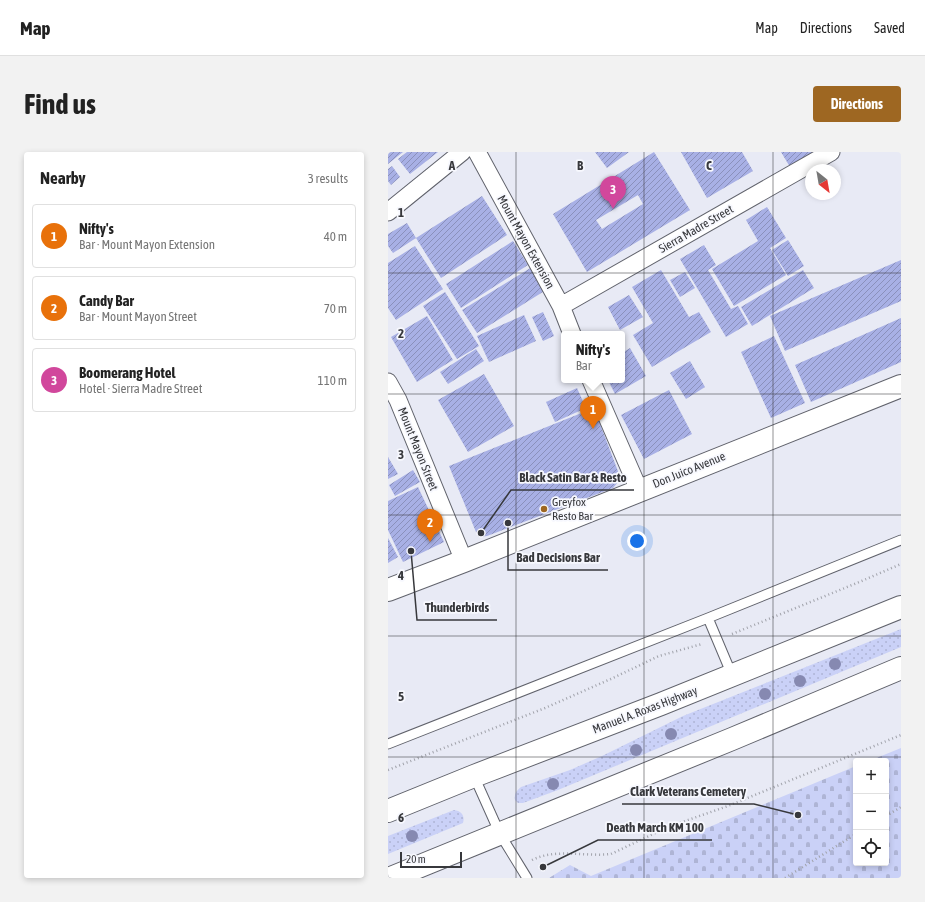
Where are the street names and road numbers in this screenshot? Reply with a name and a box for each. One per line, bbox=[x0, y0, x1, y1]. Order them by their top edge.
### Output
street label: Mount Mayon Extension bbox=[494, 193, 558, 291]
street label: Sierra Madre Street bbox=[656, 202, 736, 256]
street label: Mount Mayon Street bbox=[395, 405, 441, 493]
street label: Don Juico Avenue bbox=[651, 449, 727, 491]
street label: Manuel A. Roxas Highway bbox=[591, 684, 700, 736]

